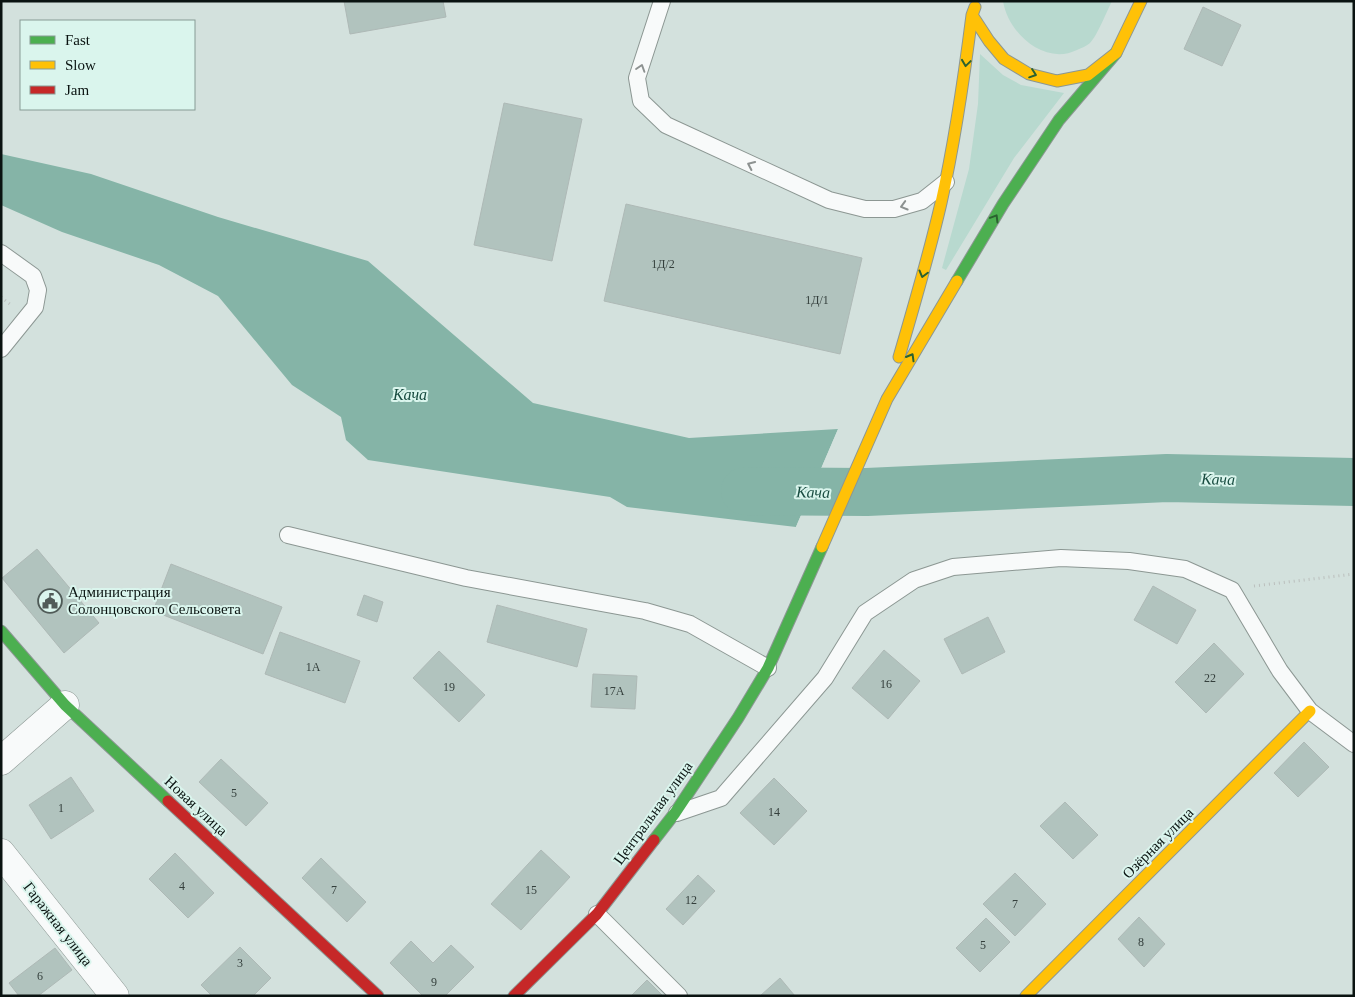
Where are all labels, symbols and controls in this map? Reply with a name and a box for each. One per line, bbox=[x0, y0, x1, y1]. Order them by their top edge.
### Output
legend bbox=[20, 20, 195, 110]
text: Fast bbox=[65, 32, 91, 48]
text: Slow bbox=[65, 57, 96, 73]
one-way arrow bbox=[961, 59, 971, 67]
one-way arrow bbox=[635, 64, 645, 72]
one-way arrow bbox=[1028, 69, 1036, 79]
text: Jam bbox=[65, 82, 89, 98]
one-way arrow bbox=[747, 160, 756, 171]
one-way arrow bbox=[901, 200, 909, 210]
one-way arrow bbox=[988, 214, 998, 223]
house number: 1Д/2 bbox=[651, 257, 675, 271]
one-way arrow bbox=[918, 269, 929, 278]
house number: 1Д/1 bbox=[805, 293, 829, 307]
one-way arrow bbox=[905, 353, 915, 362]
water label: Кача bbox=[392, 386, 427, 403]
water label: Кача bbox=[1200, 470, 1235, 488]
water label: Кача bbox=[795, 483, 830, 501]
place label: Администрация Солонцовского Сельсовета bbox=[68, 584, 241, 617]
public building icon: Администрация Солонцовского Сельсовета bbox=[37, 588, 63, 614]
house number: 1А bbox=[306, 660, 321, 674]
house number: 22 bbox=[1204, 671, 1216, 685]
house number: 16 bbox=[880, 677, 892, 691]
house number: 19 bbox=[443, 680, 455, 694]
house number: 17А bbox=[604, 684, 625, 698]
street label: Центральная улица bbox=[610, 758, 696, 868]
street label: Новая улица bbox=[161, 773, 231, 839]
house number: 5 bbox=[231, 786, 237, 800]
house number: 1 bbox=[58, 801, 64, 815]
street label: Озёрная улица bbox=[1119, 804, 1197, 882]
house number: 14 bbox=[768, 805, 780, 819]
street label: Гаражная улица bbox=[20, 879, 96, 969]
house number: 4 bbox=[179, 879, 185, 893]
house number: 7 bbox=[331, 883, 337, 897]
house number: 15 bbox=[525, 883, 537, 897]
house number: 12 bbox=[685, 893, 697, 907]
house number: 7 bbox=[1012, 897, 1018, 911]
house number: 8 bbox=[1138, 935, 1144, 949]
house number: 5 bbox=[980, 938, 986, 952]
house number: 3 bbox=[237, 956, 243, 970]
house number: 6 bbox=[37, 969, 43, 983]
house number: 9 bbox=[431, 975, 437, 989]

